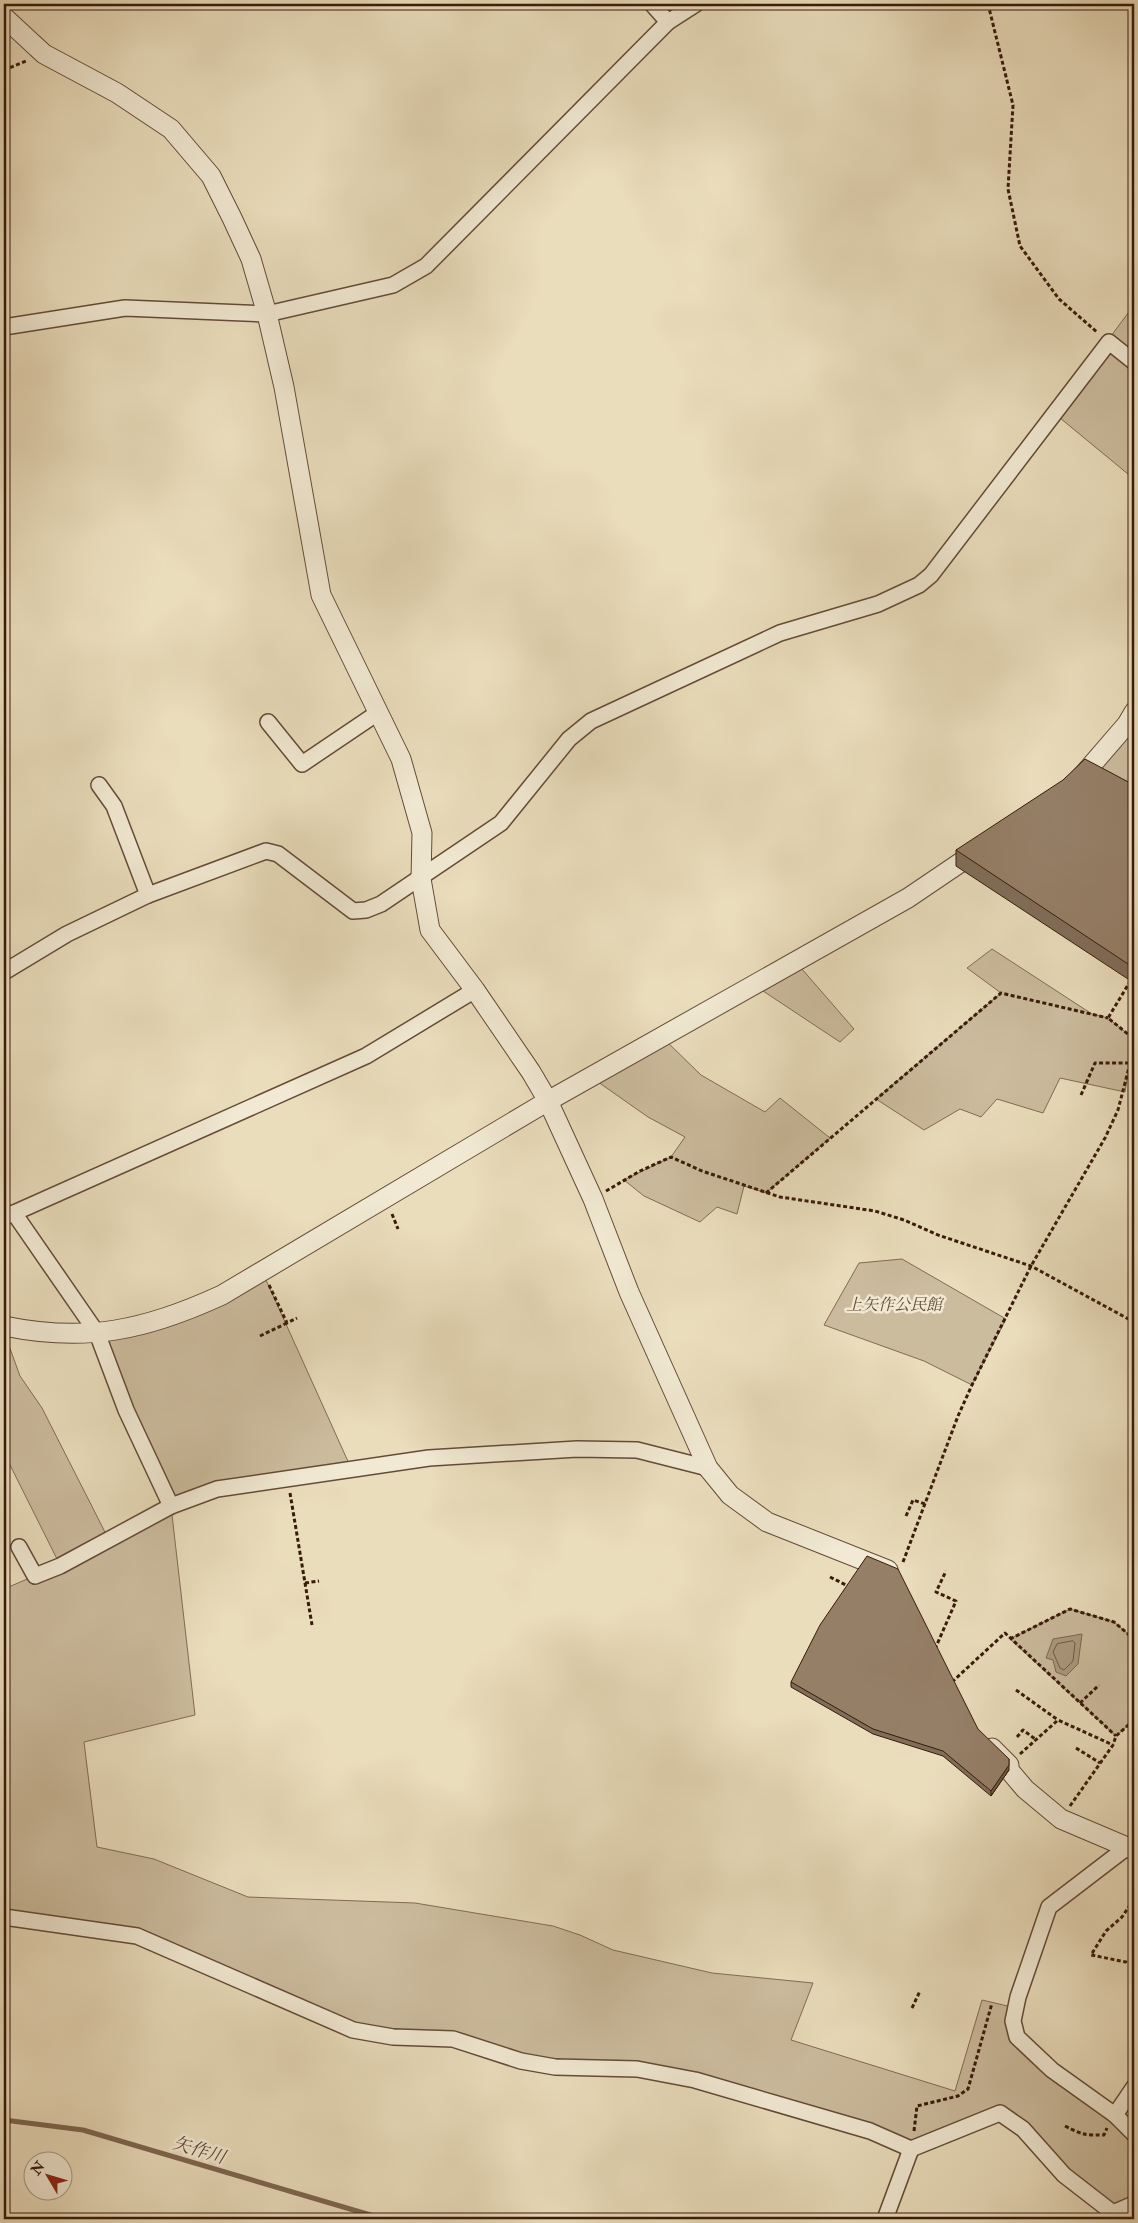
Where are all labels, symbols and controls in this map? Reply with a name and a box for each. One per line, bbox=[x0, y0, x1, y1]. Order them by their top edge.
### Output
park label: 上矢作公民館 bbox=[846, 1295, 945, 1315]
water label: 矢作川 bbox=[170, 2132, 230, 2170]
north arrow bbox=[22, 2150, 72, 2200]
text: N bbox=[27, 2158, 49, 2179]

